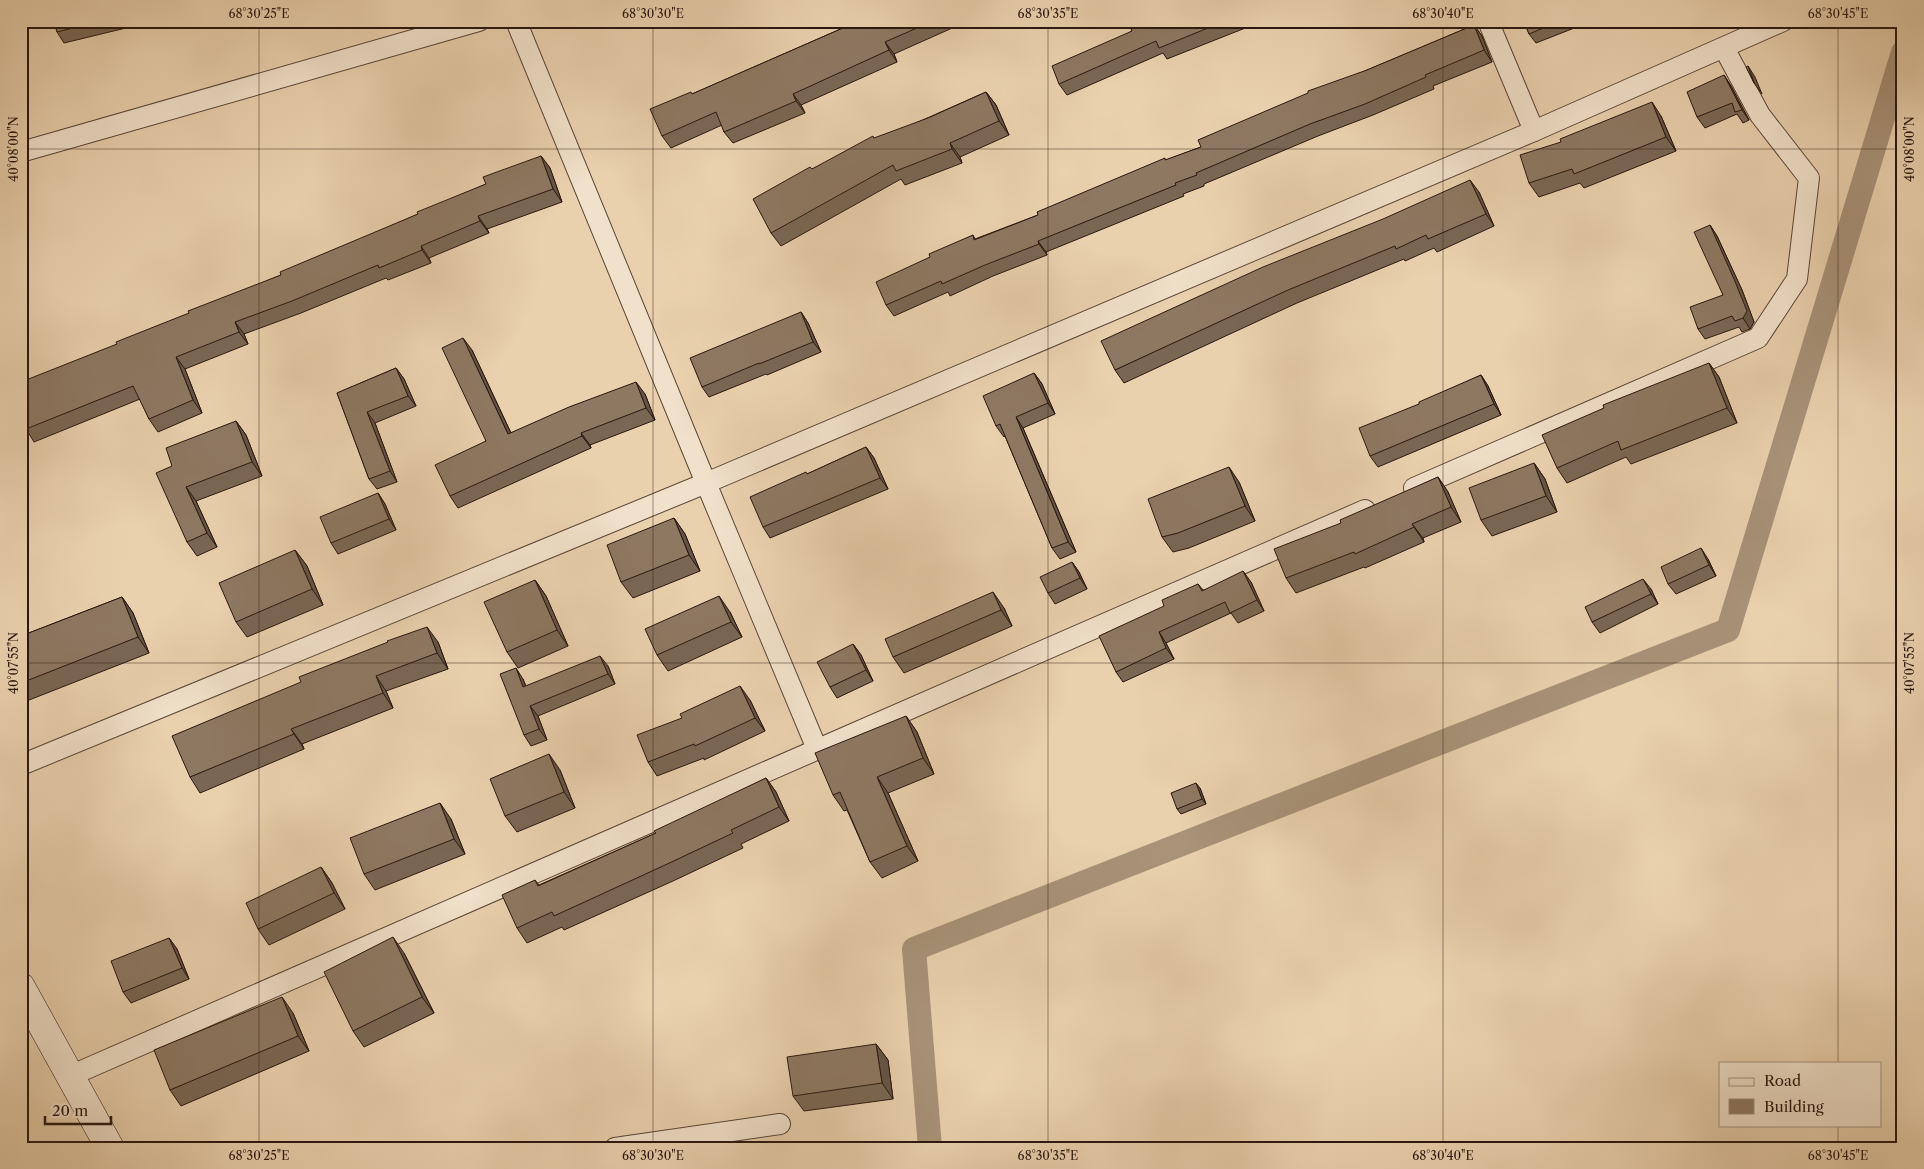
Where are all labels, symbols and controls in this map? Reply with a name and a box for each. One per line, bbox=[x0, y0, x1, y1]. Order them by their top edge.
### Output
text: 68°30'25"E bbox=[228, 6, 290, 21]
text: 68°30'30"E bbox=[622, 6, 684, 21]
text: 68°30'35"E bbox=[1018, 6, 1078, 21]
text: 68°30'40"E bbox=[1412, 6, 1474, 21]
text: 68°30'45"E bbox=[1808, 6, 1868, 21]
text: 40°08'00"N bbox=[6, 116, 21, 182]
text: 40°08'00"N bbox=[1902, 116, 1917, 182]
text: 40°07'55"N bbox=[6, 632, 21, 694]
text: 40°07'55"N bbox=[1902, 632, 1917, 694]
legend bbox=[1719, 1062, 1882, 1126]
text: Road bbox=[1764, 1071, 1801, 1090]
scale bar bbox=[45, 1094, 111, 1126]
text: Building bbox=[1764, 1097, 1824, 1116]
text: 20 m bbox=[52, 1101, 88, 1120]
text: 68°30'25"E bbox=[228, 1148, 290, 1163]
text: 68°30'30"E bbox=[622, 1148, 684, 1163]
text: 68°30'35"E bbox=[1018, 1148, 1078, 1163]
text: 68°30'40"E bbox=[1412, 1148, 1474, 1163]
text: 68°30'45"E bbox=[1808, 1148, 1868, 1163]

